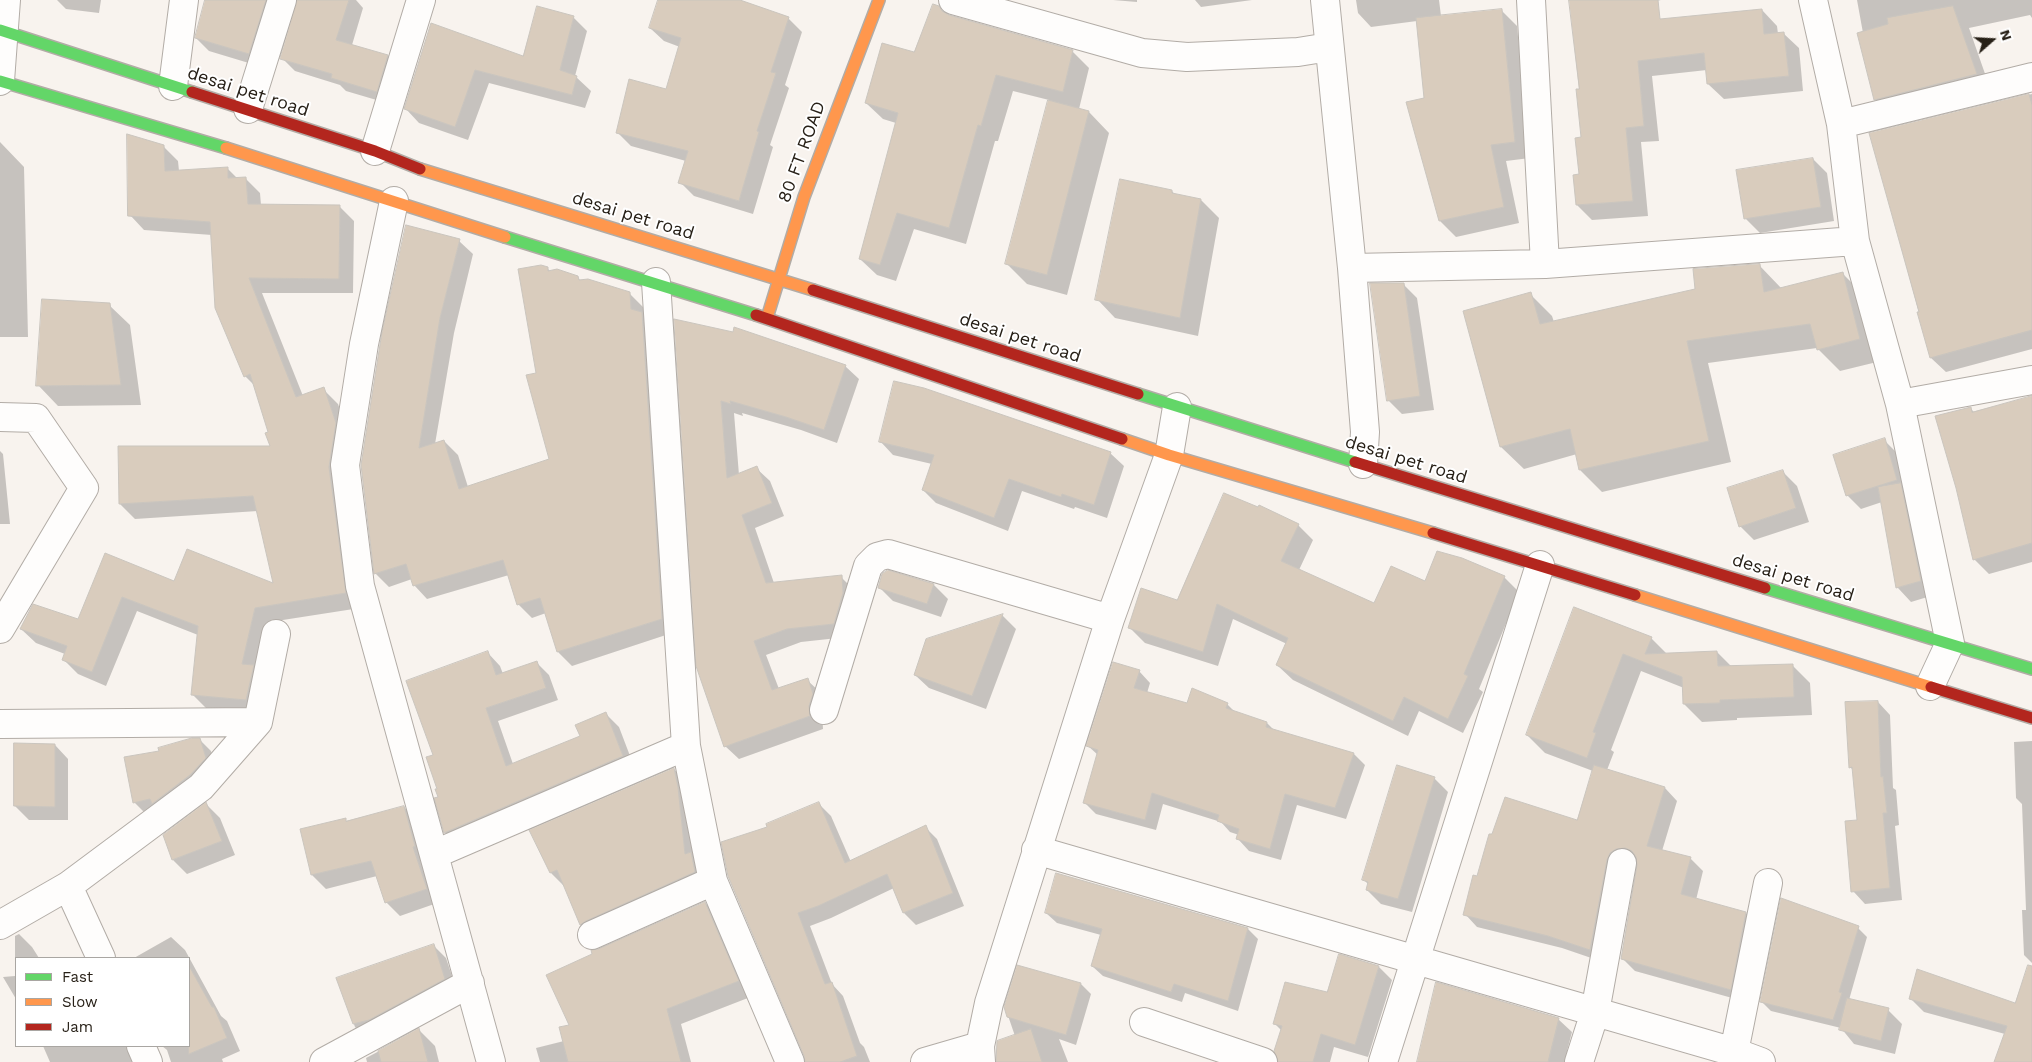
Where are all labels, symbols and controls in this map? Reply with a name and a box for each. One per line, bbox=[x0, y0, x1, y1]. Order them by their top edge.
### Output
north arrow bbox=[1967, 15, 2017, 65]
text: N bbox=[1997, 28, 2015, 43]
street label: desai pet road bbox=[184, 62, 312, 122]
street label: 80 FT ROAD bbox=[774, 98, 830, 206]
street label: desai pet road bbox=[569, 187, 697, 245]
street label: desai pet road bbox=[956, 308, 1084, 368]
street label: desai pet road bbox=[1342, 431, 1470, 489]
street label: desai pet road bbox=[1729, 549, 1857, 607]
legend bbox=[15, 957, 190, 1047]
text: Fast bbox=[62, 968, 93, 986]
text: Slow bbox=[62, 993, 98, 1011]
text: Jam bbox=[62, 1018, 93, 1036]

